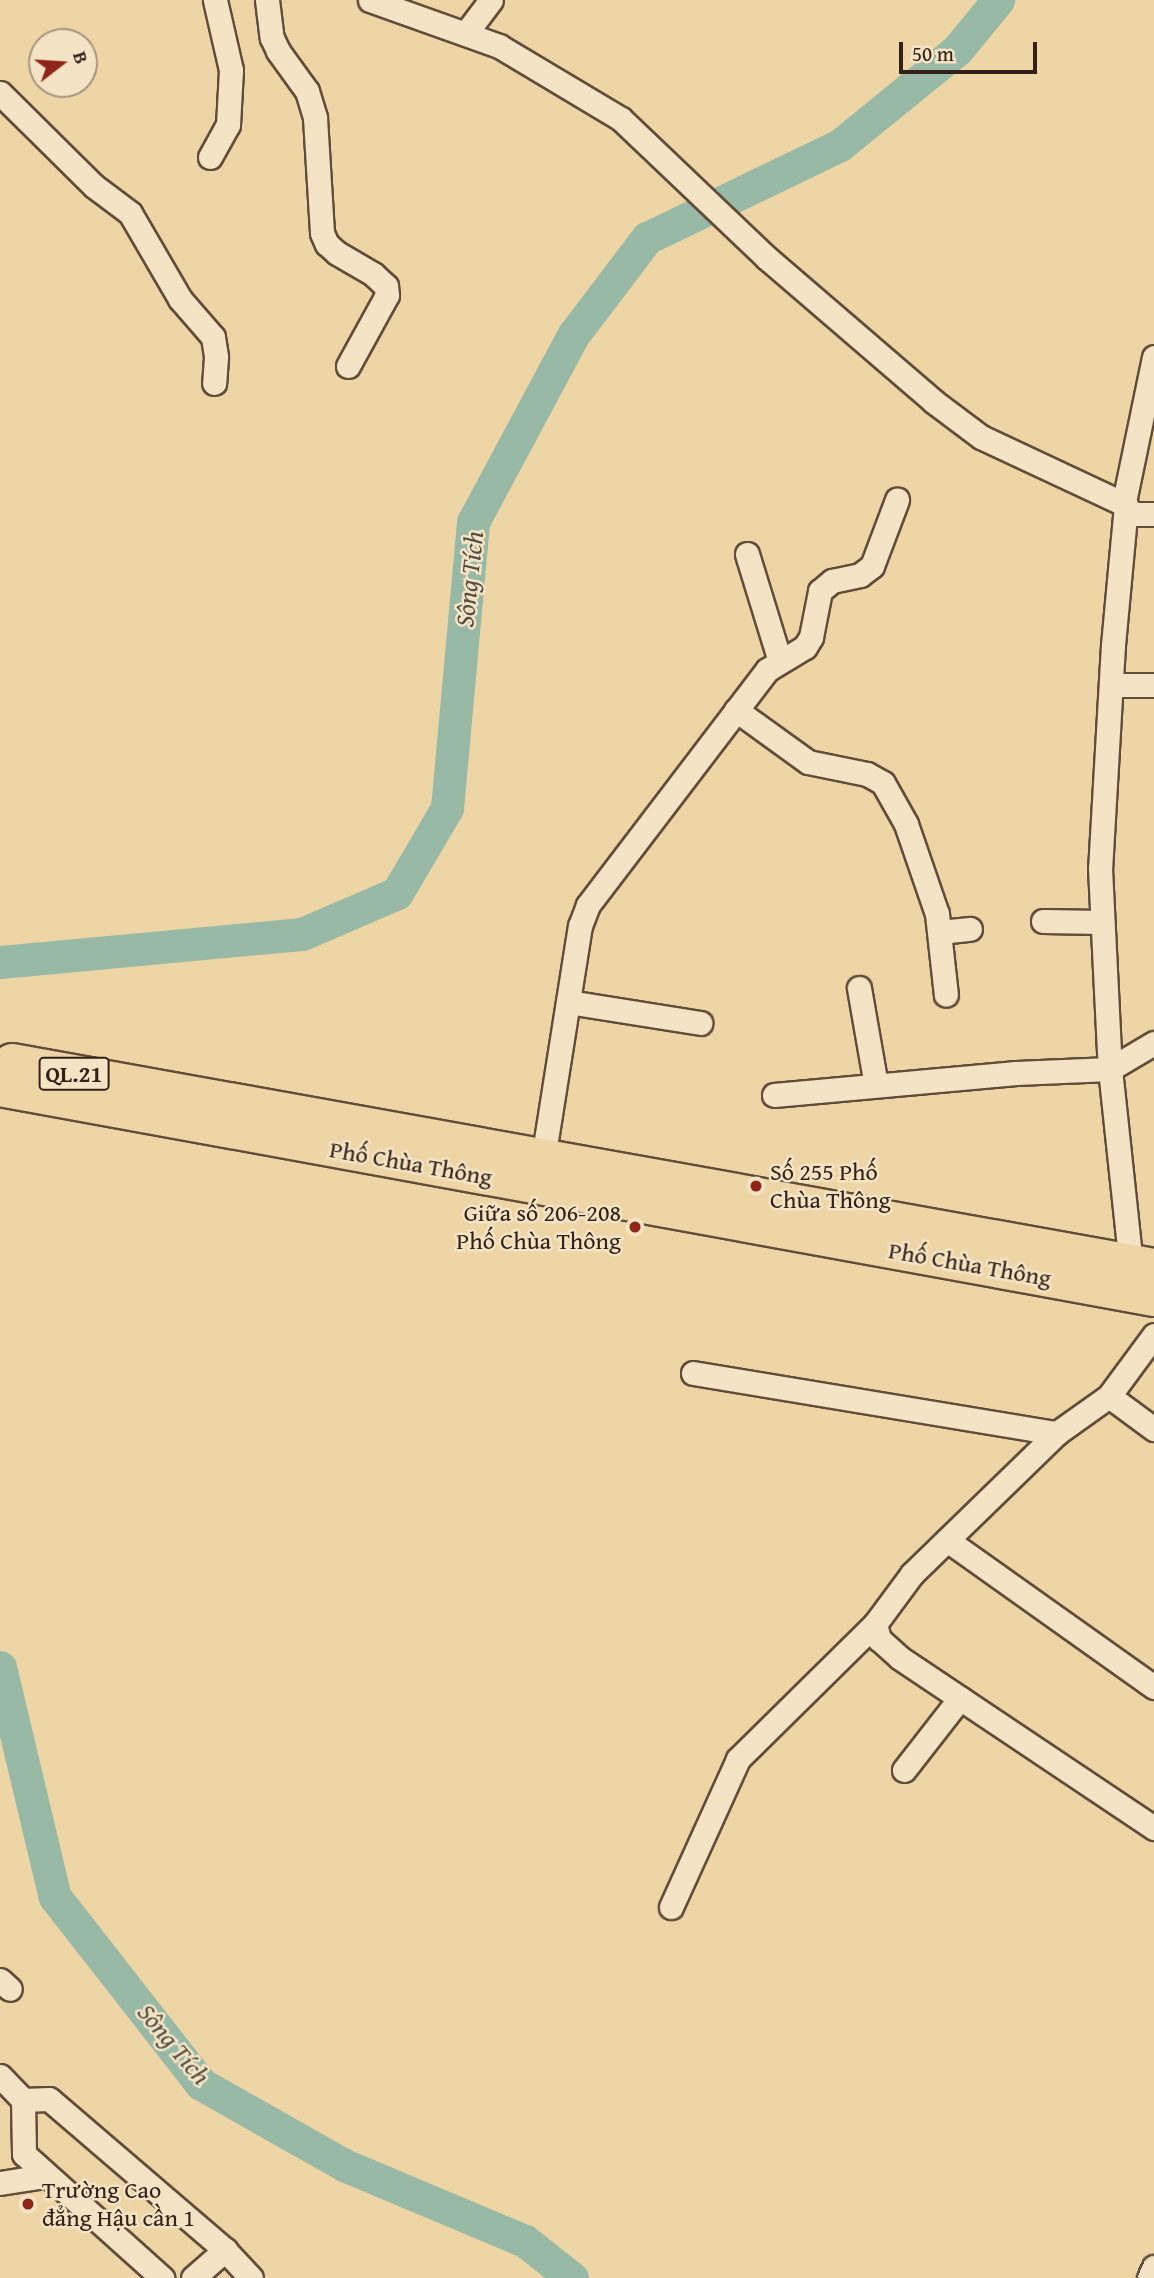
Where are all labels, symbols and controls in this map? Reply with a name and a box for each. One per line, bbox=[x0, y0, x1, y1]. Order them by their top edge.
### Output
north arrow bbox=[28, 28, 98, 98]
scale bar bbox=[902, 28, 1040, 72]
text: 50 m bbox=[912, 38, 954, 69]
text: B bbox=[66, 48, 96, 67]
water label: Sông Tích bbox=[448, 529, 490, 629]
road number: QL.21 bbox=[37, 1054, 111, 1093]
street label: Phố Chùa Thông bbox=[327, 1135, 495, 1191]
place label: Số 255 Phố Chùa Thông bbox=[770, 1158, 891, 1214]
marker: Số 255 Phố Chùa Thông bbox=[748, 1178, 764, 1194]
place label: Giữa số 206-208 Phố Chùa Thông bbox=[456, 1199, 621, 1255]
marker: Giữa số 206-208 Phố Chùa Thông bbox=[627, 1219, 643, 1235]
street label: Phố Chùa Thông bbox=[886, 1236, 1054, 1292]
water label: Sông Tích bbox=[131, 1997, 217, 2091]
place label: Trường Cao đẳng Hậu cần 1 bbox=[42, 2176, 195, 2232]
marker: Trường Cao đẳng Hậu cần 1 bbox=[20, 2196, 36, 2212]

